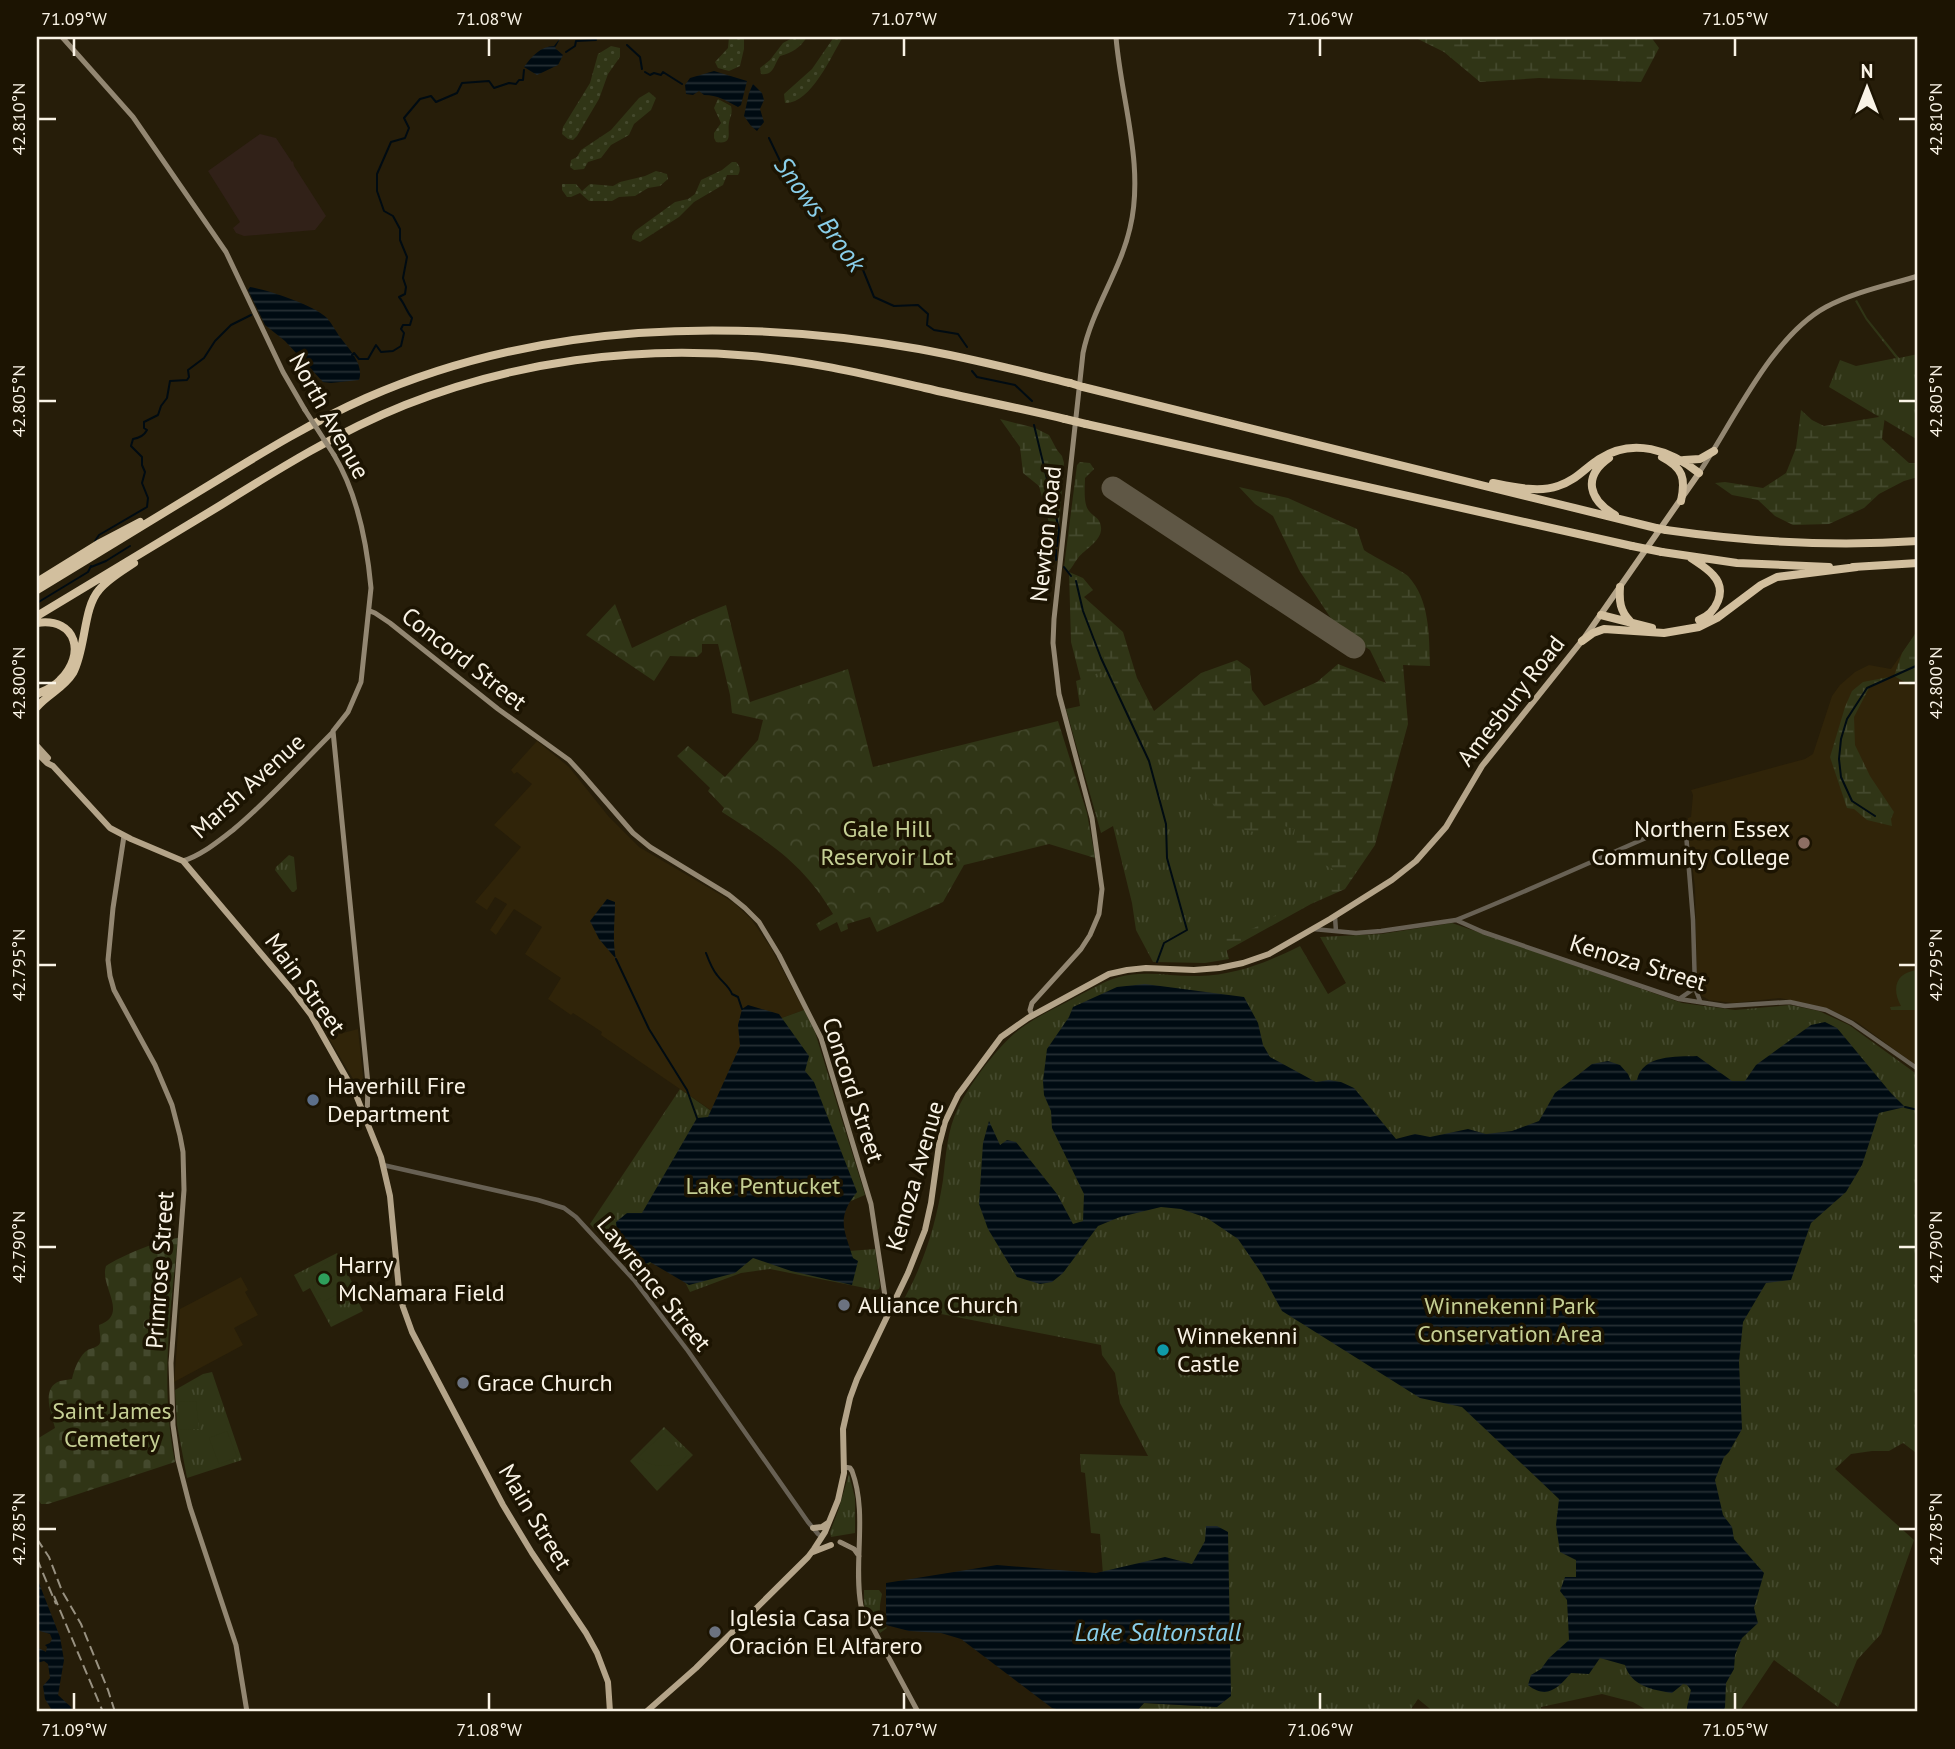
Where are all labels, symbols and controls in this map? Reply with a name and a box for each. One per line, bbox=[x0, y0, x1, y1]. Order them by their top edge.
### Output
text: 71.09°W bbox=[41, 7, 107, 30]
text: 71.08°W bbox=[456, 7, 522, 30]
text: 71.07°W bbox=[871, 7, 937, 30]
text: 71.06°W bbox=[1287, 7, 1353, 30]
text: 71.05°W bbox=[1702, 7, 1768, 30]
north arrow bbox=[1832, 52, 1902, 122]
text: N bbox=[1861, 59, 1873, 83]
text: 42.810°N bbox=[7, 83, 30, 155]
text: 42.810°N bbox=[1924, 83, 1947, 155]
water label: Snows Brook bbox=[767, 149, 874, 279]
street label: North Avenue bbox=[282, 347, 377, 484]
text: 42.805°N bbox=[7, 365, 30, 437]
text: 42.805°N bbox=[1924, 365, 1947, 437]
street label: Newton Road bbox=[1023, 464, 1068, 604]
street label: Concord Street bbox=[395, 600, 533, 717]
street label: Amesbury Road bbox=[1450, 629, 1571, 772]
text: 42.800°N bbox=[7, 647, 30, 719]
text: 42.800°N bbox=[1924, 647, 1947, 719]
street label: Marsh Avenue bbox=[184, 726, 311, 845]
park label: Gale Hill Reservoir Lot bbox=[821, 813, 953, 872]
place label: Northern Essex Community College bbox=[1591, 813, 1790, 872]
marker: Northern Essex Community College bbox=[1796, 835, 1812, 851]
street label: Main Street bbox=[258, 927, 353, 1041]
street label: Kenoza Street bbox=[1566, 927, 1710, 998]
text: 42.795°N bbox=[7, 929, 30, 1001]
text: 42.795°N bbox=[1924, 929, 1947, 1001]
street label: Concord Street bbox=[815, 1013, 892, 1166]
place label: Haverhill Fire Department bbox=[327, 1070, 466, 1129]
marker: Haverhill Fire Department bbox=[305, 1092, 321, 1108]
street label: Kenoza Avenue bbox=[878, 1097, 951, 1254]
park label: Lake Pentucket bbox=[686, 1170, 840, 1201]
street label: Primrose Street bbox=[139, 1190, 180, 1350]
street label: Lawrence Street bbox=[590, 1210, 718, 1358]
text: 42.790°N bbox=[7, 1211, 30, 1283]
text: 42.790°N bbox=[1924, 1211, 1947, 1283]
place label: Harry McNamara Field bbox=[338, 1249, 505, 1308]
marker: Harry McNamara Field bbox=[316, 1271, 332, 1287]
place label: Alliance Church bbox=[858, 1289, 1018, 1320]
park label: Winnekenni Park Conservation Area bbox=[1417, 1290, 1603, 1349]
marker: Alliance Church bbox=[836, 1297, 852, 1313]
place label: Winnekenni Castle bbox=[1177, 1320, 1298, 1379]
marker: Winnekenni Castle bbox=[1155, 1342, 1171, 1358]
place label: Grace Church bbox=[477, 1367, 613, 1398]
marker: Grace Church bbox=[455, 1375, 471, 1391]
park label: Saint James Cemetery bbox=[52, 1395, 172, 1454]
street label: Main Street bbox=[492, 1458, 579, 1575]
text: 42.785°N bbox=[7, 1493, 30, 1565]
text: 42.785°N bbox=[1924, 1493, 1947, 1565]
place label: Iglesia Casa De Oración El Alfarero bbox=[729, 1602, 923, 1661]
water label: Lake Saltonstall bbox=[1074, 1615, 1242, 1648]
marker: Iglesia Casa De Oración El Alfarero bbox=[707, 1624, 723, 1640]
text: 71.09°W bbox=[41, 1718, 107, 1741]
text: 71.08°W bbox=[456, 1718, 522, 1741]
text: 71.07°W bbox=[871, 1718, 937, 1741]
text: 71.06°W bbox=[1287, 1718, 1353, 1741]
text: 71.05°W bbox=[1702, 1718, 1768, 1741]

